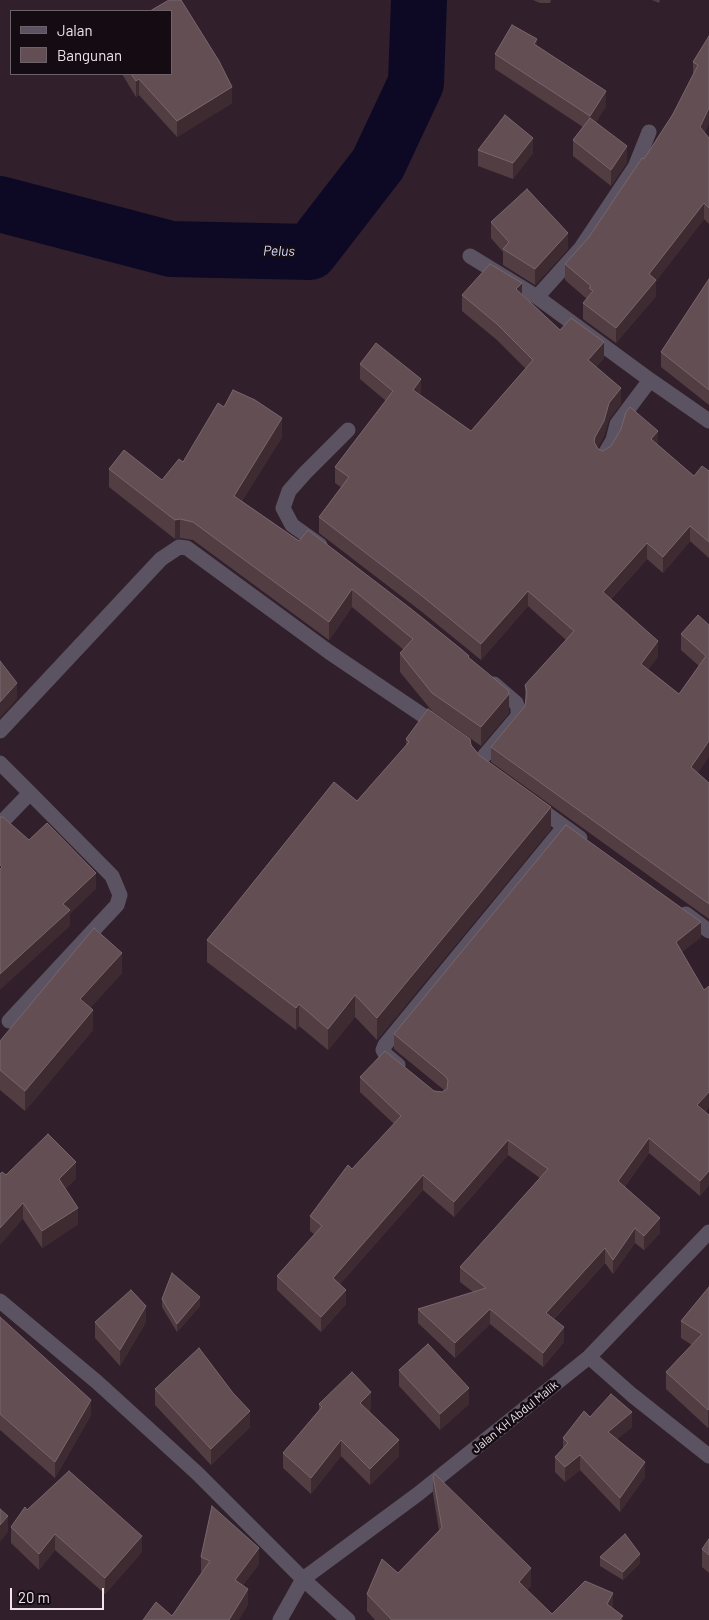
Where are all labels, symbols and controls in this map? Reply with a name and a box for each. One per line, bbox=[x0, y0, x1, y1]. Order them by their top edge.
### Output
legend bbox=[10, 10, 172, 75]
text: Jalan bbox=[57, 21, 93, 39]
text: Bangunan bbox=[57, 46, 122, 64]
water label: Pelus bbox=[263, 242, 295, 260]
street label: Jalan KH Abdul Malik bbox=[469, 1378, 561, 1456]
scale bar bbox=[12, 1578, 106, 1610]
text: 20 m bbox=[18, 1588, 50, 1606]

